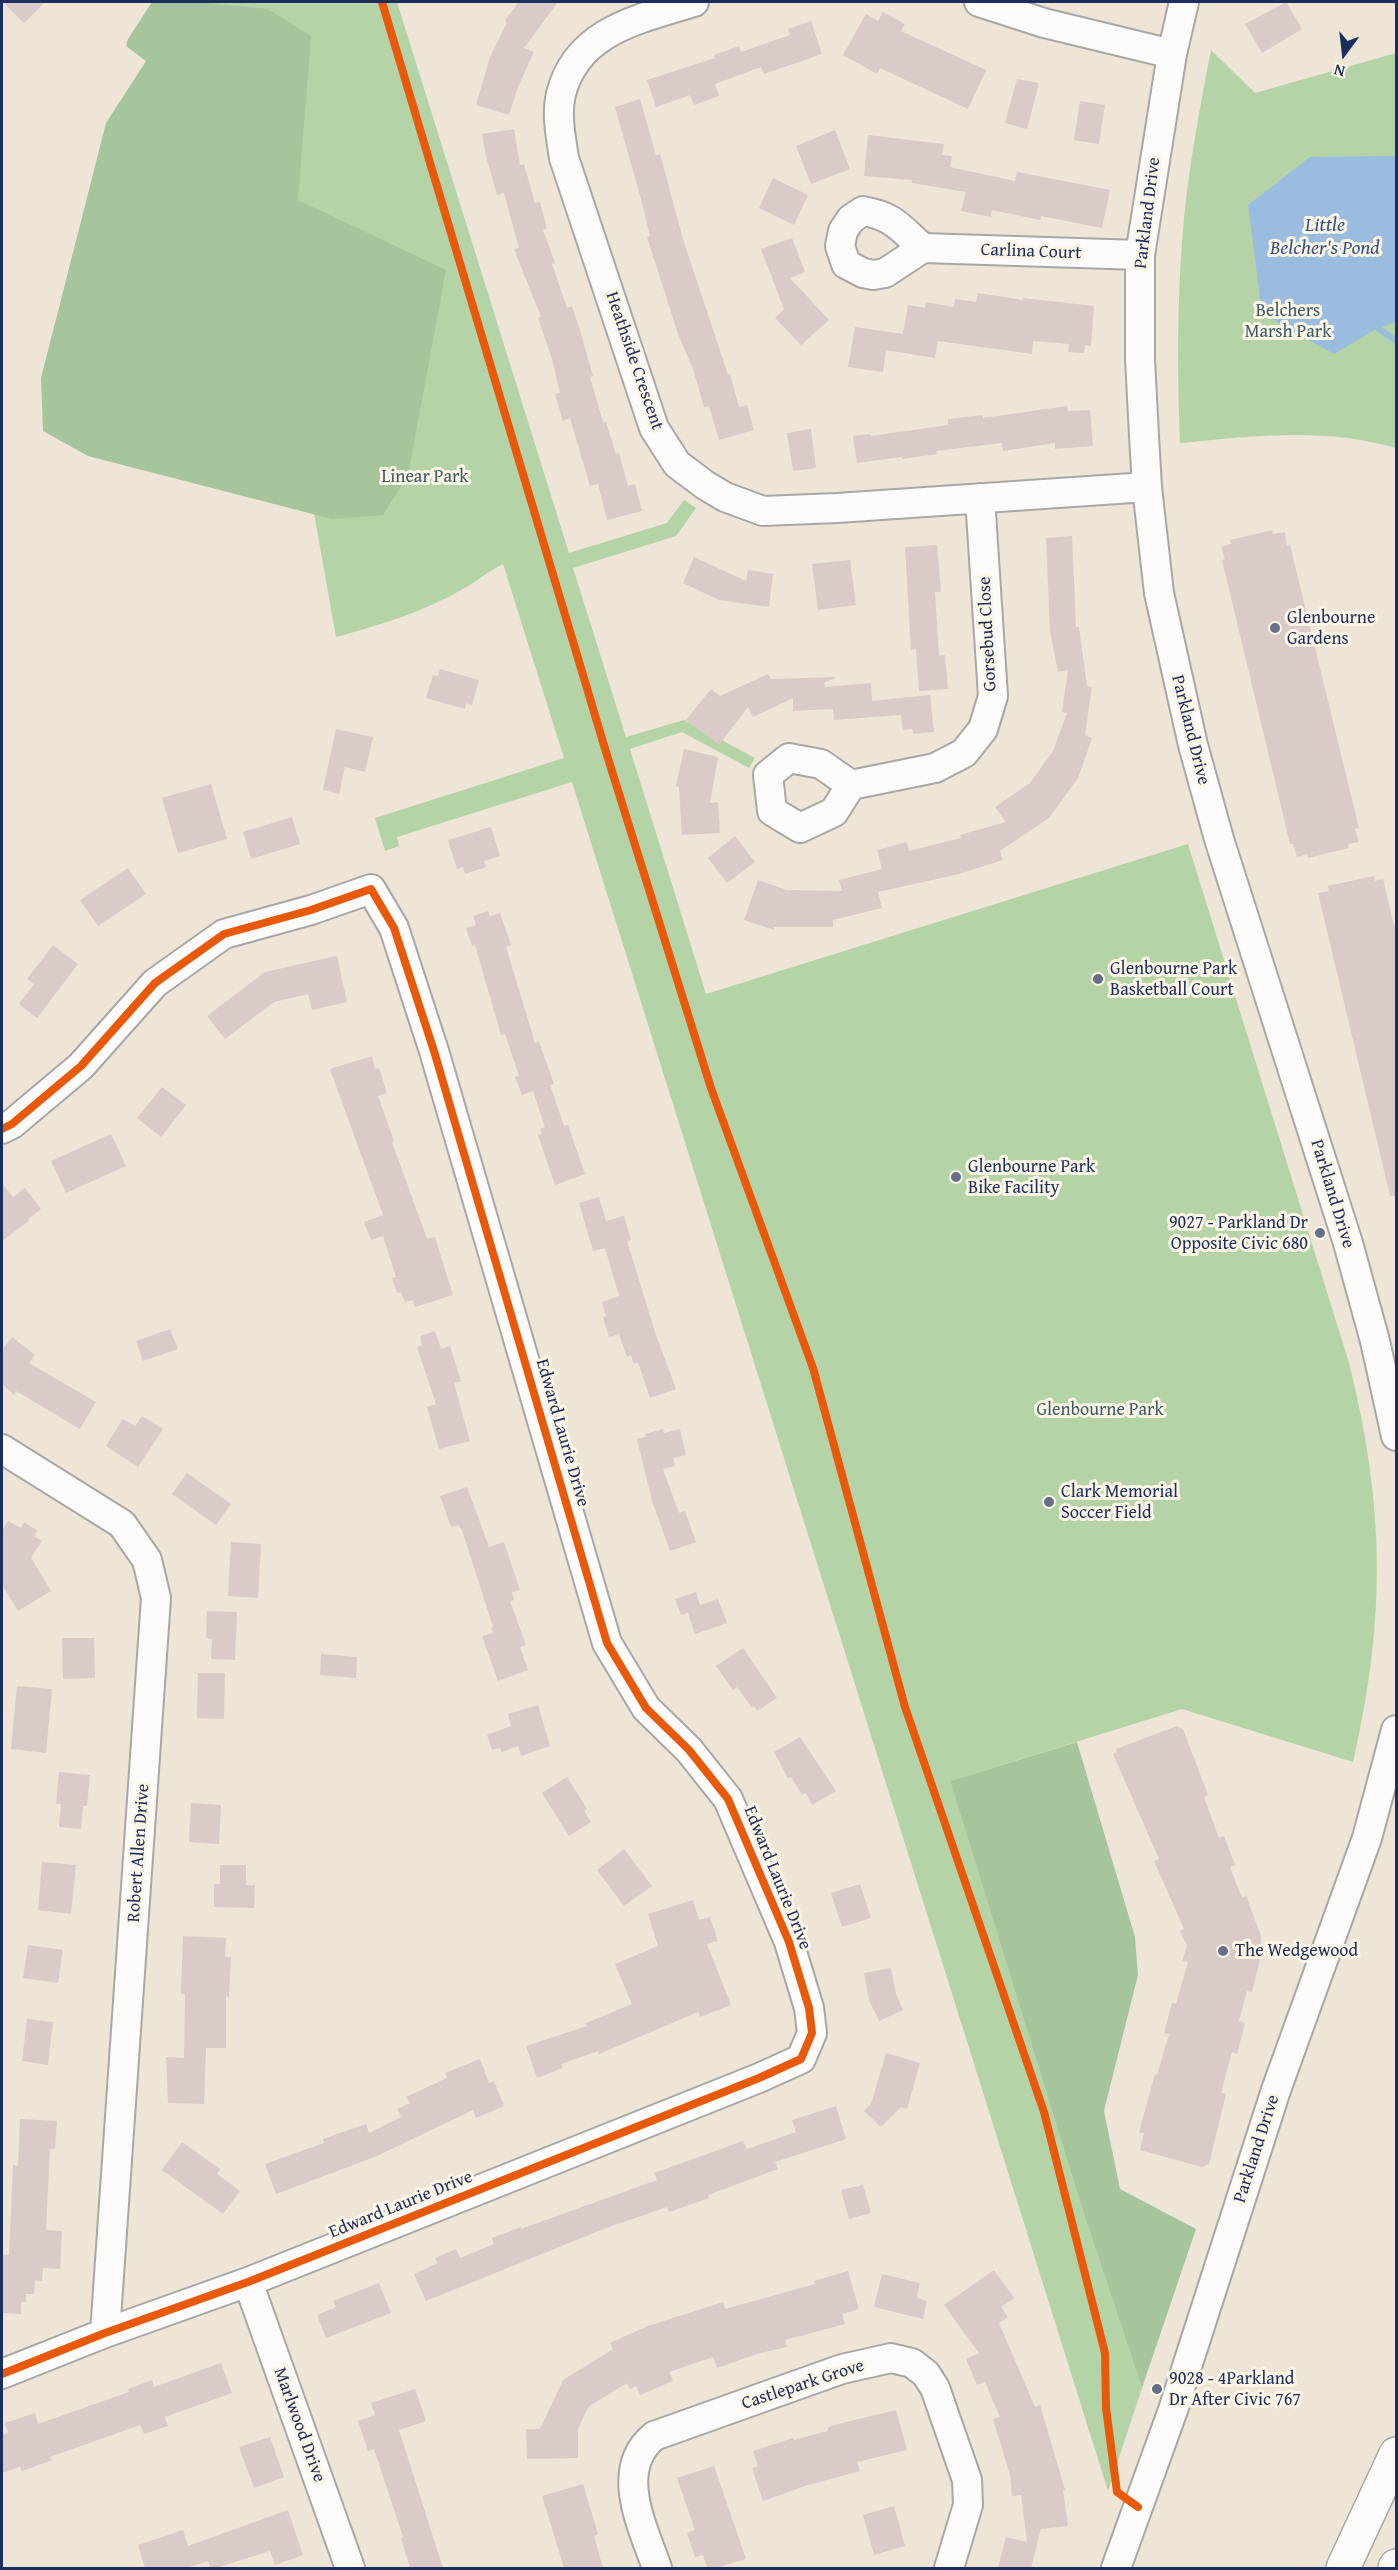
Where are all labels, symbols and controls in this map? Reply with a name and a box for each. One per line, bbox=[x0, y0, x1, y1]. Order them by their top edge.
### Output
north arrow bbox=[1314, 24, 1374, 84]
text: N bbox=[1331, 58, 1348, 84]
street label: Parkland Drive bbox=[1130, 156, 1166, 270]
water label: Little Belcher's Pond bbox=[1270, 214, 1380, 261]
street label: Carlina Court bbox=[980, 239, 1082, 265]
street label: Heathside Crescent bbox=[600, 289, 668, 433]
park label: Belchers Marsh Park bbox=[1245, 300, 1331, 342]
park label: Linear Park bbox=[381, 466, 469, 488]
street label: Gorsebud Close bbox=[974, 576, 1002, 692]
place label: Glenbourne Gardens bbox=[1287, 607, 1375, 650]
marker: Glenbourne Gardens bbox=[1268, 621, 1282, 635]
street label: Parkland Drive bbox=[1166, 673, 1214, 787]
place label: Glenbourne Park Basketball Court bbox=[1110, 958, 1237, 1000]
marker: Glenbourne Park Basketball Court bbox=[1091, 972, 1105, 986]
street label: Parkland Drive bbox=[1305, 1137, 1359, 1251]
place label: Glenbourne Park Bike Facility bbox=[968, 1156, 1095, 1198]
marker: Glenbourne Park Bike Facility bbox=[949, 1170, 963, 1184]
place label: 9027 - Parkland Dr Opposite Civic 680 bbox=[1169, 1212, 1308, 1254]
marker: 9027 - Parkland Dr Opposite Civic 680 bbox=[1313, 1226, 1327, 1240]
street label: Edward Laurie Drive bbox=[531, 1357, 593, 1509]
park label: Glenbourne Park bbox=[1036, 1399, 1164, 1421]
place label: Clark Memorial Soccer Field bbox=[1061, 1481, 1178, 1524]
marker: Clark Memorial Soccer Field bbox=[1042, 1495, 1056, 1509]
street label: Robert Allen Drive bbox=[123, 1783, 155, 1923]
street label: Edward Laurie Drive bbox=[738, 1803, 816, 1953]
place label: The Wedgewood bbox=[1235, 1940, 1358, 1962]
marker: The Wedgewood bbox=[1216, 1944, 1230, 1958]
street label: Parkland Drive bbox=[1229, 2092, 1285, 2206]
street label: Edward Laurie Drive bbox=[326, 2166, 476, 2244]
street label: Castlepark Grove bbox=[739, 2355, 867, 2415]
street label: Marlwood Drive bbox=[268, 2365, 330, 2485]
place label: 9028 - 4Parkland Dr After Civic 767 bbox=[1169, 2368, 1301, 2410]
marker: 9028 - 4Parkland Dr After Civic 767 bbox=[1150, 2382, 1164, 2396]

